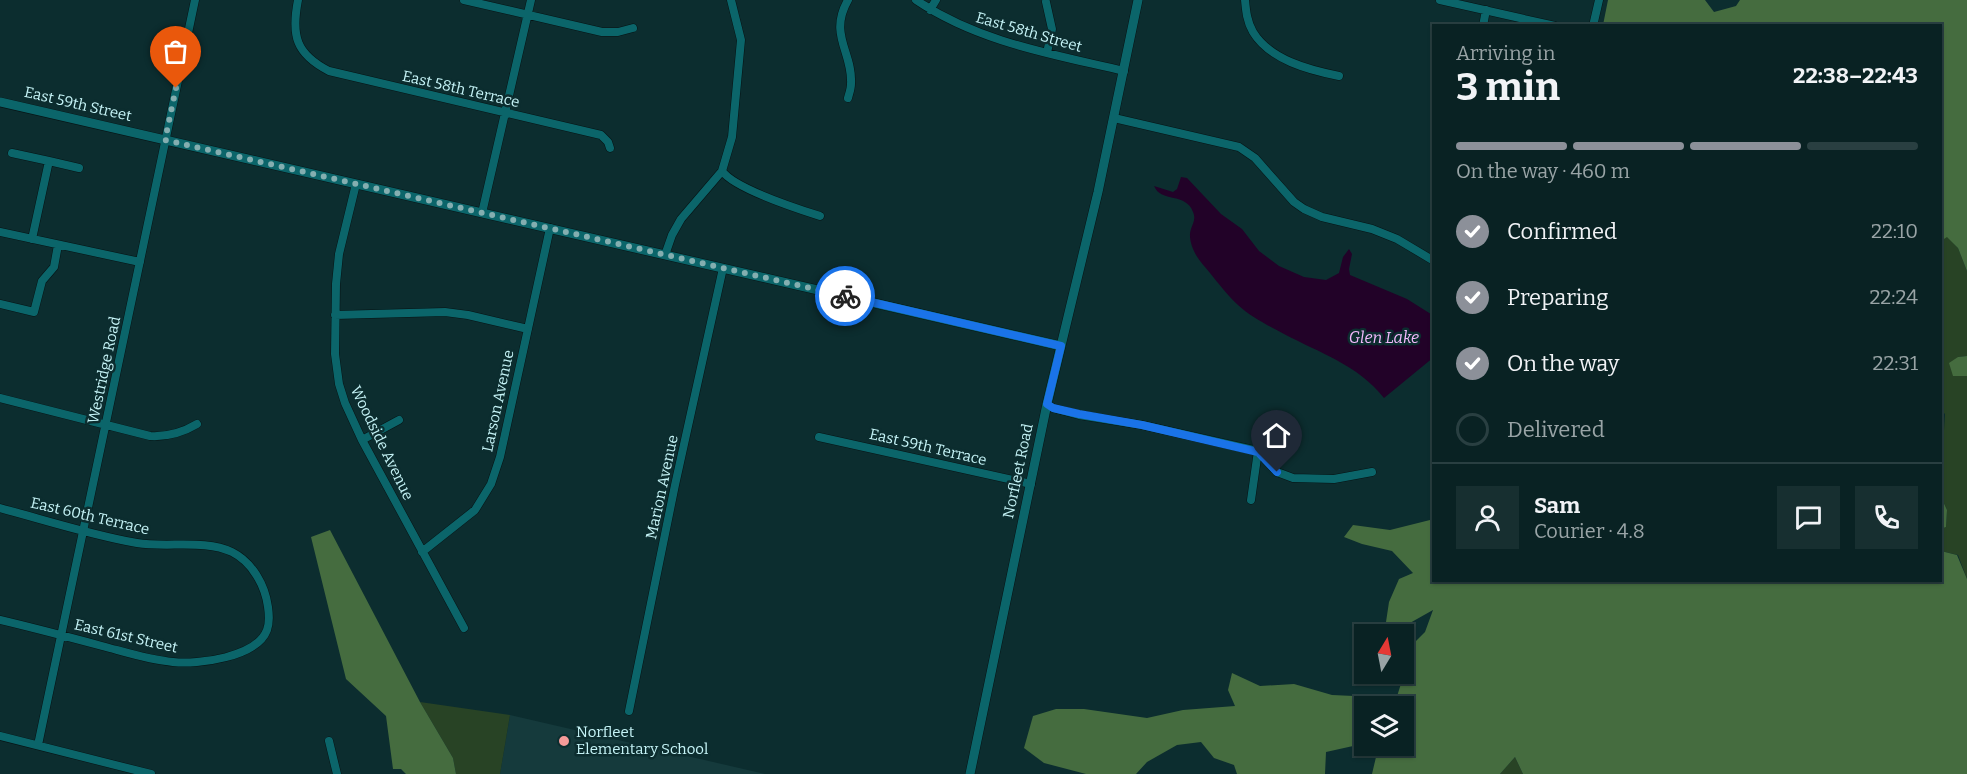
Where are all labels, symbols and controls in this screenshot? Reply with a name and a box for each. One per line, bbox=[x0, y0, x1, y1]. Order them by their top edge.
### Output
street label: East 58th Street bbox=[974, 8, 1085, 56]
pin bbox=[150, 26, 201, 88]
icon: bag bbox=[159, 35, 192, 68]
text: Arriving in bbox=[1456, 41, 1555, 65]
text: 22:38–22:43 bbox=[1793, 62, 1918, 89]
text: 3 min bbox=[1456, 64, 1560, 110]
street label: East 58th Terrace bbox=[401, 67, 521, 111]
street label: East 59th Street bbox=[23, 83, 134, 125]
text: On the way · 460 m bbox=[1456, 159, 1630, 183]
icon: check bbox=[1456, 215, 1489, 248]
text: Confirmed bbox=[1507, 218, 1617, 245]
text: 22:10 bbox=[1871, 219, 1918, 243]
courier bbox=[815, 266, 875, 326]
icon: bike bbox=[829, 280, 862, 313]
icon: check bbox=[1456, 281, 1489, 314]
text: Preparing bbox=[1507, 284, 1609, 311]
text: 22:24 bbox=[1869, 285, 1918, 309]
street label: Westridge Road bbox=[84, 314, 124, 425]
water label: Glen Lake bbox=[1349, 328, 1419, 347]
icon: check bbox=[1456, 347, 1489, 380]
street label: Larson Avenue bbox=[478, 348, 518, 454]
text: On the way bbox=[1507, 350, 1619, 377]
text: 22:31 bbox=[1873, 351, 1918, 375]
street label: Woodside Avenue bbox=[347, 383, 417, 503]
pin bbox=[1251, 410, 1302, 472]
text: Delivered bbox=[1507, 416, 1605, 443]
icon: home bbox=[1260, 419, 1293, 452]
street label: Norfleet Road bbox=[999, 422, 1037, 520]
street label: East 59th Terrace bbox=[868, 425, 988, 469]
street label: Marion Avenue bbox=[642, 433, 682, 541]
button: person bbox=[1456, 486, 1519, 549]
button: chat bbox=[1777, 486, 1840, 549]
button: phone bbox=[1855, 486, 1918, 549]
text: Sam bbox=[1534, 492, 1580, 519]
street label: East 60th Terrace bbox=[29, 494, 151, 538]
text: Courier · 4.8 bbox=[1534, 519, 1645, 543]
street label: East 61st Street bbox=[73, 615, 180, 657]
north arrow bbox=[1354, 624, 1414, 684]
map controls bbox=[1354, 624, 1414, 756]
button: layers bbox=[1354, 696, 1414, 756]
place label: Norfleet Elementary School bbox=[576, 723, 708, 758]
marker: Norfleet Elementary School bbox=[557, 734, 571, 748]

